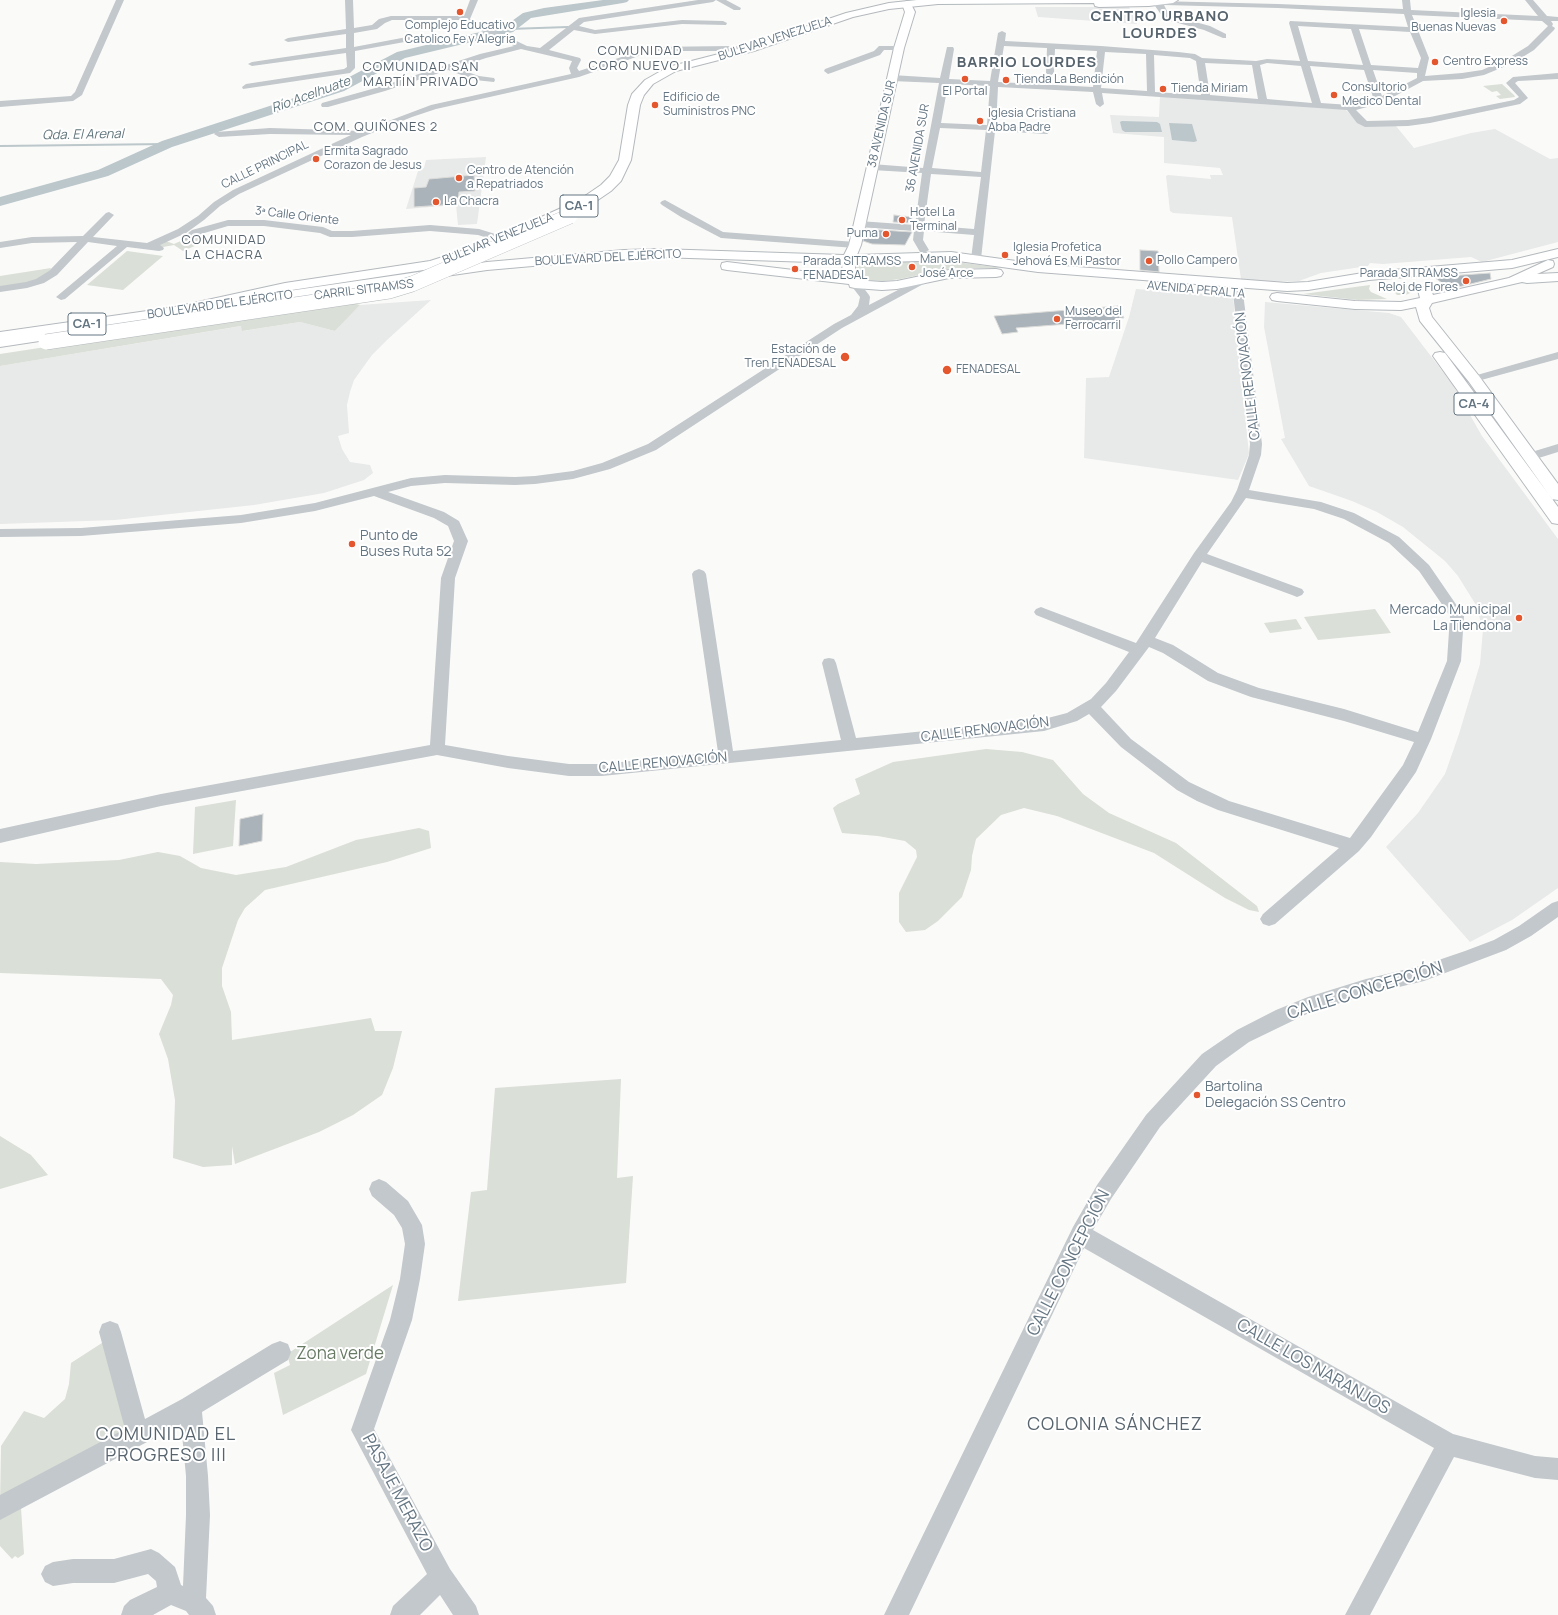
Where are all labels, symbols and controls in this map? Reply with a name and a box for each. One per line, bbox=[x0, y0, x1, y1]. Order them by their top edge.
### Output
marker: Complejo Educativo Catolico Fe y Alegria bbox=[455, 7, 465, 17]
place label: Iglesia Buenas Nuevas bbox=[1411, 7, 1496, 35]
district label: CENTRO URBANO LOURDES bbox=[1090, 8, 1230, 43]
street label: BULEVAR VENEZUELA bbox=[717, 14, 833, 64]
marker: Iglesia Buenas Nuevas bbox=[1499, 16, 1509, 26]
place label: Complejo Educativo Catolico Fe y Alegria bbox=[405, 19, 515, 47]
district label: COMUNIDAD CORO NUEVO II bbox=[588, 43, 692, 74]
district label: BARRIO LOURDES bbox=[957, 54, 1097, 72]
place label: Centro Express bbox=[1443, 55, 1528, 69]
marker: Centro Express bbox=[1430, 57, 1440, 67]
district label: COMUNIDAD SAN MARTÍN PRIVADO bbox=[363, 59, 479, 90]
place label: Tienda La Bendición bbox=[1014, 73, 1124, 87]
water label: Río Acelhuate bbox=[270, 74, 352, 116]
marker: El Portal bbox=[960, 74, 970, 84]
marker: Tienda La Bendición bbox=[1001, 75, 1011, 85]
street label: 38 AVENIDA SUR bbox=[865, 79, 899, 169]
place label: Consultorio Medico Dental bbox=[1342, 81, 1421, 109]
place label: Tienda Miriam bbox=[1171, 82, 1248, 96]
marker: Tienda Miriam bbox=[1158, 84, 1168, 94]
place label: El Portal bbox=[943, 85, 987, 99]
marker: Consultorio Medico Dental bbox=[1329, 90, 1339, 100]
place label: Edificio de Suministros PNC bbox=[663, 91, 756, 119]
marker: Edificio de Suministros PNC bbox=[650, 100, 660, 110]
street label: 36 AVENIDA SUR bbox=[903, 103, 933, 193]
place label: Iglesia Cristiana Abba Padre bbox=[988, 107, 1076, 135]
marker: Iglesia Cristiana Abba Padre bbox=[975, 116, 985, 126]
district label: COM. QUIÑONES 2 bbox=[314, 119, 438, 135]
water label: Qda. El Arenal bbox=[42, 126, 124, 144]
street label: CALLE PRINCIPAL bbox=[219, 138, 311, 192]
place label: Ermita Sagrado Corazon de Jesus bbox=[324, 145, 422, 173]
marker: Ermita Sagrado Corazon de Jesus bbox=[311, 154, 321, 164]
place label: Centro de Atención a Repatriados bbox=[467, 164, 574, 192]
marker: Centro de Atención a Repatriados bbox=[454, 173, 464, 183]
place label: La Chacra bbox=[444, 195, 499, 209]
road number: CA-1 bbox=[560, 195, 598, 217]
marker: La Chacra bbox=[431, 197, 441, 207]
street label: 3ª Calle Oriente bbox=[254, 204, 340, 228]
place label: Hotel La Terminal bbox=[910, 206, 957, 234]
street label: BULEVAR VENEZUELA bbox=[441, 210, 555, 268]
marker: Hotel La Terminal bbox=[897, 215, 907, 225]
place label: Puma bbox=[847, 227, 878, 241]
marker: Puma bbox=[881, 229, 891, 239]
district label: COMUNIDAD LA CHACRA bbox=[181, 232, 267, 263]
place label: Iglesia Profetica Jehová Es Mi Pastor bbox=[1013, 241, 1121, 269]
street label: BOULEVARD DEL EJÉRCITO bbox=[534, 247, 682, 269]
marker: Iglesia Profetica Jehová Es Mi Pastor bbox=[1000, 250, 1010, 260]
place label: Manuel José Arce bbox=[920, 253, 974, 281]
place label: Pollo Campero bbox=[1157, 254, 1237, 268]
place label: Parada SITRAMSS FENADESAL bbox=[803, 255, 901, 283]
marker: Pollo Campero bbox=[1144, 256, 1154, 266]
marker: Manuel José Arce bbox=[907, 262, 917, 272]
marker: Parada SITRAMSS FENADESAL bbox=[790, 264, 800, 274]
place label: Parada SITRAMSS Reloj de Flores bbox=[1360, 267, 1458, 295]
marker: Parada SITRAMSS Reloj de Flores bbox=[1461, 276, 1471, 286]
street label: CARRIL SITRAMSS bbox=[313, 277, 415, 303]
street label: AVENIDA PERALTA bbox=[1146, 279, 1246, 301]
street label: BOULEVARD DEL EJÉRCITO bbox=[146, 288, 294, 322]
place label: Museo del Ferrocarril bbox=[1065, 305, 1122, 333]
street label: CALLE RENOVACIÓN bbox=[1232, 311, 1264, 441]
road number: CA-1 bbox=[68, 313, 106, 335]
marker: Museo del Ferrocarril bbox=[1052, 314, 1062, 324]
place label: Estación de Tren FENADESAL bbox=[744, 343, 836, 371]
marker: Estación de Tren FENADESAL bbox=[839, 351, 851, 363]
place label: FENADESAL bbox=[956, 363, 1020, 377]
marker: FENADESAL bbox=[941, 364, 953, 376]
road number: CA-4 bbox=[1454, 393, 1494, 415]
place label: Punto de Buses Ruta 52 bbox=[360, 528, 452, 560]
marker: Punto de Buses Ruta 52 bbox=[347, 539, 357, 549]
place label: Mercado Municipal La Tiendona bbox=[1389, 602, 1511, 634]
marker: Mercado Municipal La Tiendona bbox=[1514, 613, 1524, 623]
street label: CALLE RENOVACIÓN bbox=[920, 714, 1050, 746]
street label: CALLE RENOVACIÓN bbox=[598, 749, 728, 777]
street label: CALLE CONCEPCIÓN bbox=[1285, 958, 1445, 1024]
place label: Bartolina Delegación SS Centro bbox=[1205, 1079, 1346, 1112]
marker: Bartolina Delegación SS Centro bbox=[1192, 1090, 1202, 1100]
street label: CALLE CONCEPCIÓN bbox=[1023, 1186, 1115, 1340]
street label: CALLE LOS NARANJOS bbox=[1233, 1315, 1393, 1419]
park label: Zona verde bbox=[296, 1344, 384, 1364]
district label: COLONIA SÁNCHEZ bbox=[1027, 1414, 1203, 1436]
district label: COMUNIDAD EL PROGRESO III bbox=[96, 1424, 236, 1466]
street label: PASAJE MERAZO bbox=[357, 1431, 437, 1555]

